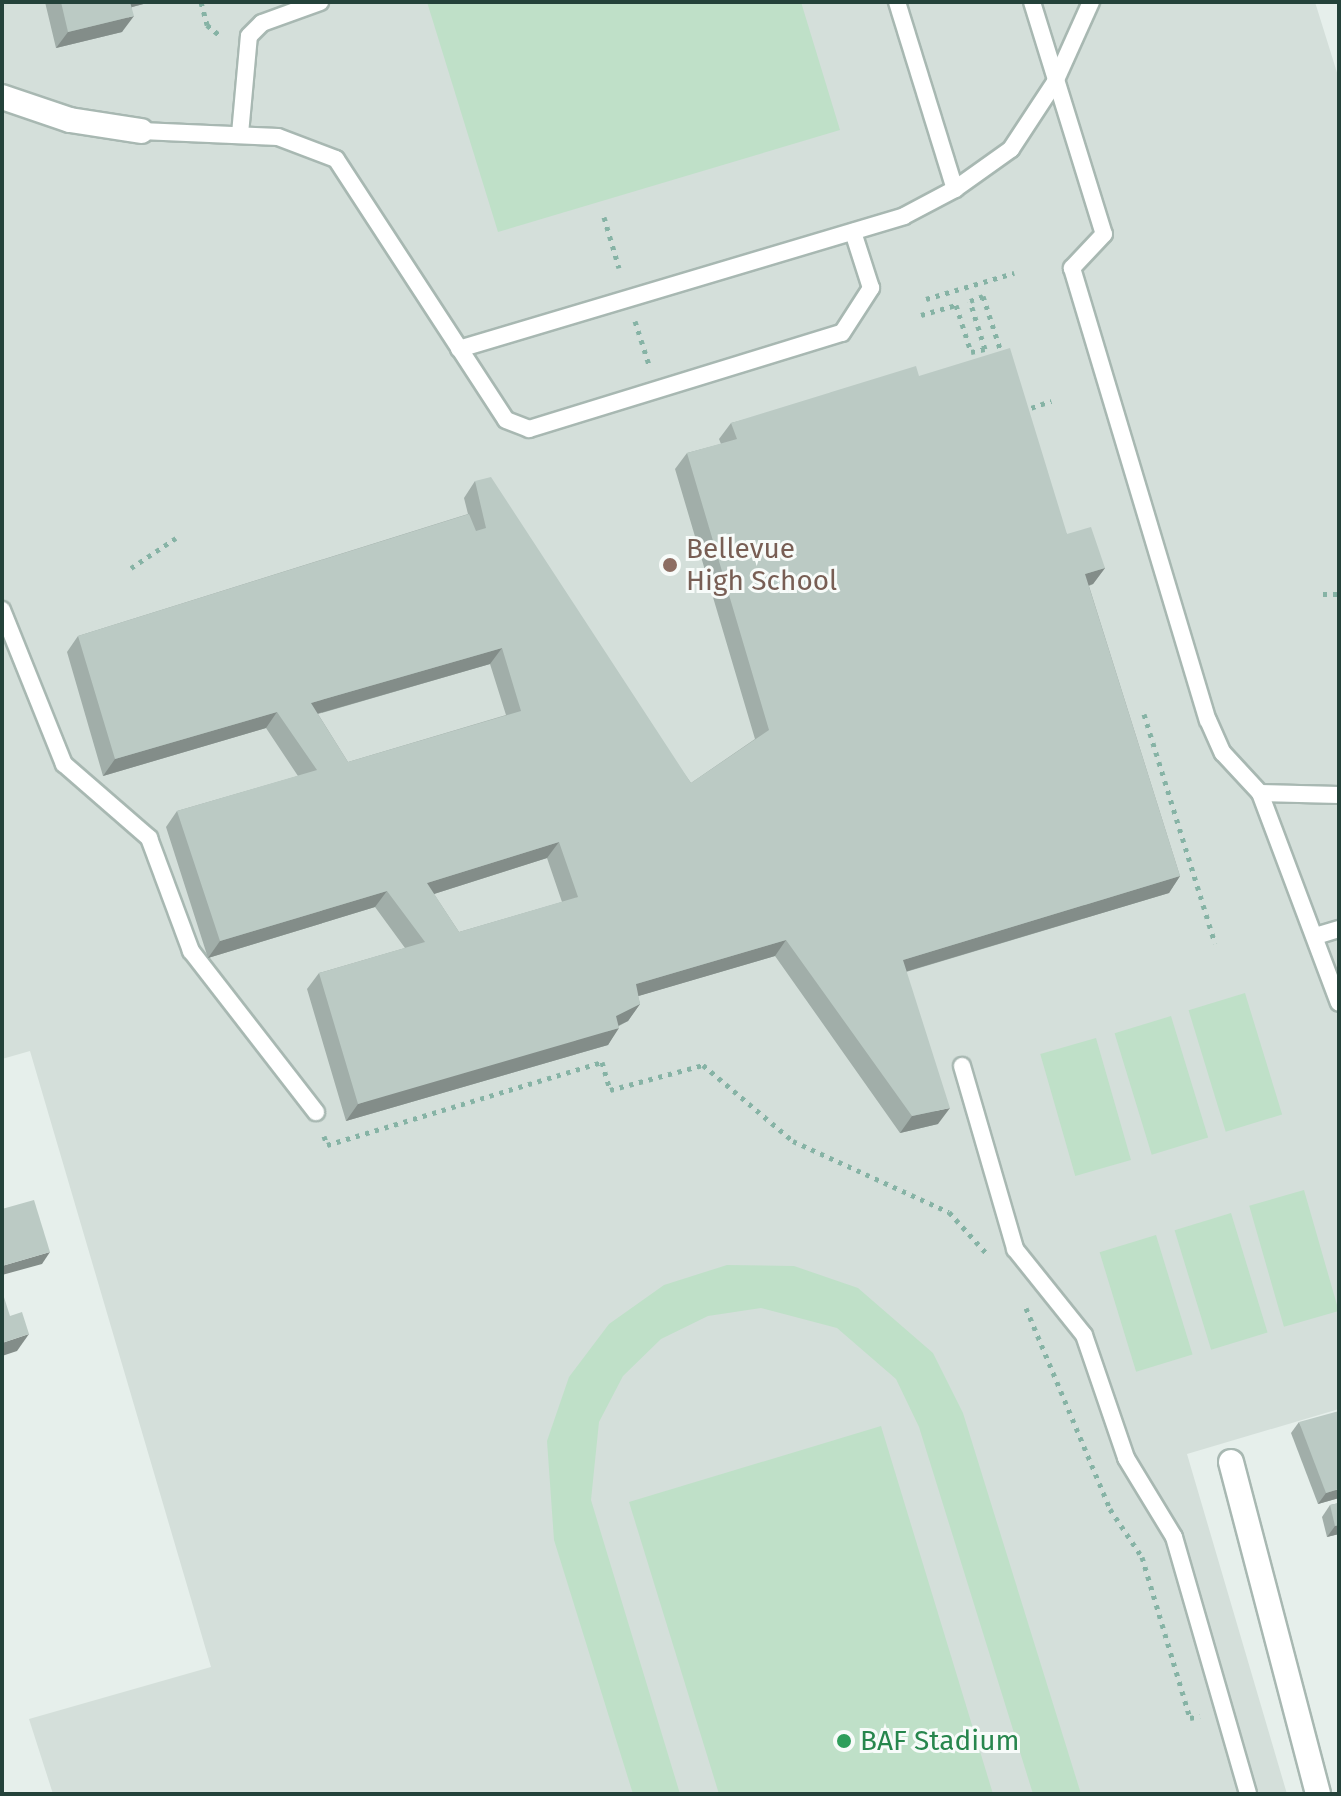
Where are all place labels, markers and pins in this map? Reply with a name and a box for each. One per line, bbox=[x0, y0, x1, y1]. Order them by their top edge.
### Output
place label: Bellevue High School bbox=[686, 532, 837, 598]
marker: Bellevue High School bbox=[661, 556, 679, 574]
place label: BAF Stadium bbox=[860, 1724, 1019, 1758]
marker: BAF Stadium bbox=[835, 1732, 853, 1750]

